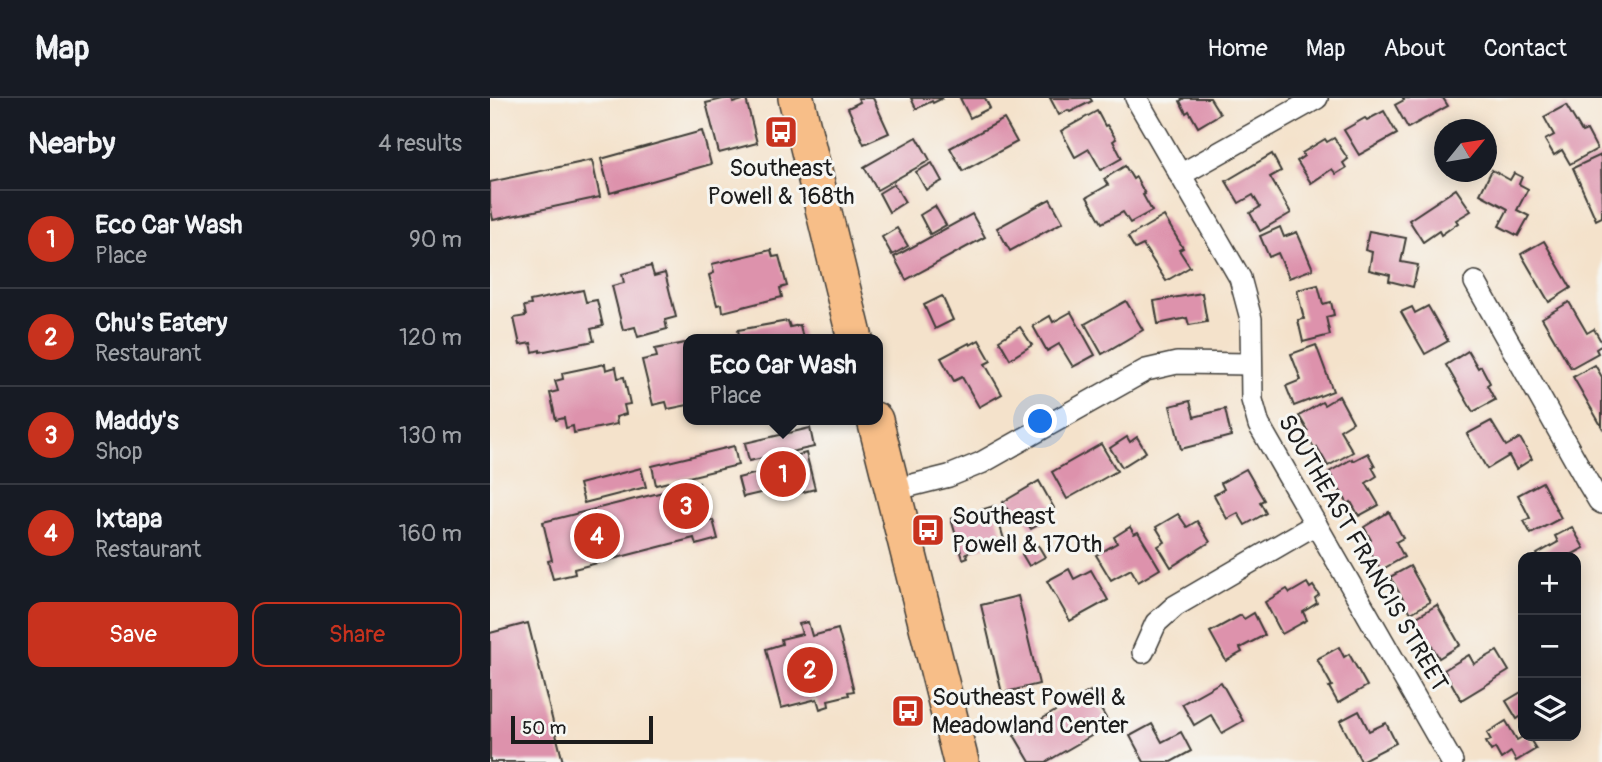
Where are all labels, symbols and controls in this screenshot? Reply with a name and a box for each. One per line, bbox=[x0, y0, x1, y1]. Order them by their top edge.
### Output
text: Map bbox=[35, 28, 90, 69]
text: Home bbox=[1207, 34, 1268, 63]
text: Map bbox=[1306, 34, 1346, 63]
text: About bbox=[1384, 34, 1446, 63]
text: Contact bbox=[1484, 34, 1567, 63]
bus stop icon: Southeast Powell & 168th bbox=[762, 113, 800, 151]
north arrow bbox=[1434, 119, 1497, 182]
text: Nearby bbox=[28, 125, 115, 162]
text: 4 results bbox=[378, 129, 462, 158]
place label: Southeast Powell & 168th bbox=[707, 154, 855, 211]
text: Eco Car Wash bbox=[95, 209, 243, 241]
text: 1 bbox=[47, 225, 56, 254]
text: 90 m bbox=[409, 225, 462, 254]
text: Place bbox=[95, 241, 147, 270]
text: Chu's Eatery bbox=[95, 307, 227, 339]
text: 2 bbox=[45, 323, 57, 352]
text: 120 m bbox=[399, 323, 462, 352]
popup bbox=[683, 334, 883, 425]
text: Restaurant bbox=[95, 339, 201, 368]
text: Eco Car Wash bbox=[709, 349, 857, 381]
text: Place bbox=[709, 381, 761, 410]
your location bbox=[1023, 404, 1057, 438]
text: Maddy's bbox=[95, 405, 179, 437]
street label: SOUTHEAST FRANCIS STREET bbox=[1272, 410, 1454, 696]
text: 3 bbox=[45, 421, 57, 450]
text: 130 m bbox=[399, 421, 462, 450]
text: Shop bbox=[95, 437, 143, 466]
pin: 1 bbox=[760, 448, 806, 500]
pin: 3 bbox=[663, 480, 709, 532]
place label: Southeast Powell & 170th bbox=[952, 502, 1102, 559]
text: Ixtapa bbox=[95, 503, 162, 535]
pin: 4 bbox=[574, 510, 620, 562]
bus stop icon: Southeast Powell & 170th bbox=[909, 511, 947, 549]
text: 4 bbox=[44, 519, 58, 548]
text: 160 m bbox=[398, 519, 462, 548]
text: Restaurant bbox=[95, 535, 201, 564]
map controls bbox=[1518, 552, 1581, 741]
button: + bbox=[1518, 552, 1581, 615]
button: Save bbox=[28, 602, 238, 667]
button: Share bbox=[252, 602, 462, 667]
button: − bbox=[1518, 615, 1581, 678]
pin: 2 bbox=[787, 644, 833, 696]
button: layers bbox=[1518, 678, 1581, 741]
place label: Southeast Powell & Meadowland Center bbox=[932, 683, 1129, 740]
bus stop icon: Southeast Powell & Meadowland Center bbox=[889, 692, 927, 730]
scale bar bbox=[511, 713, 653, 745]
text: 50 m bbox=[522, 716, 566, 740]

